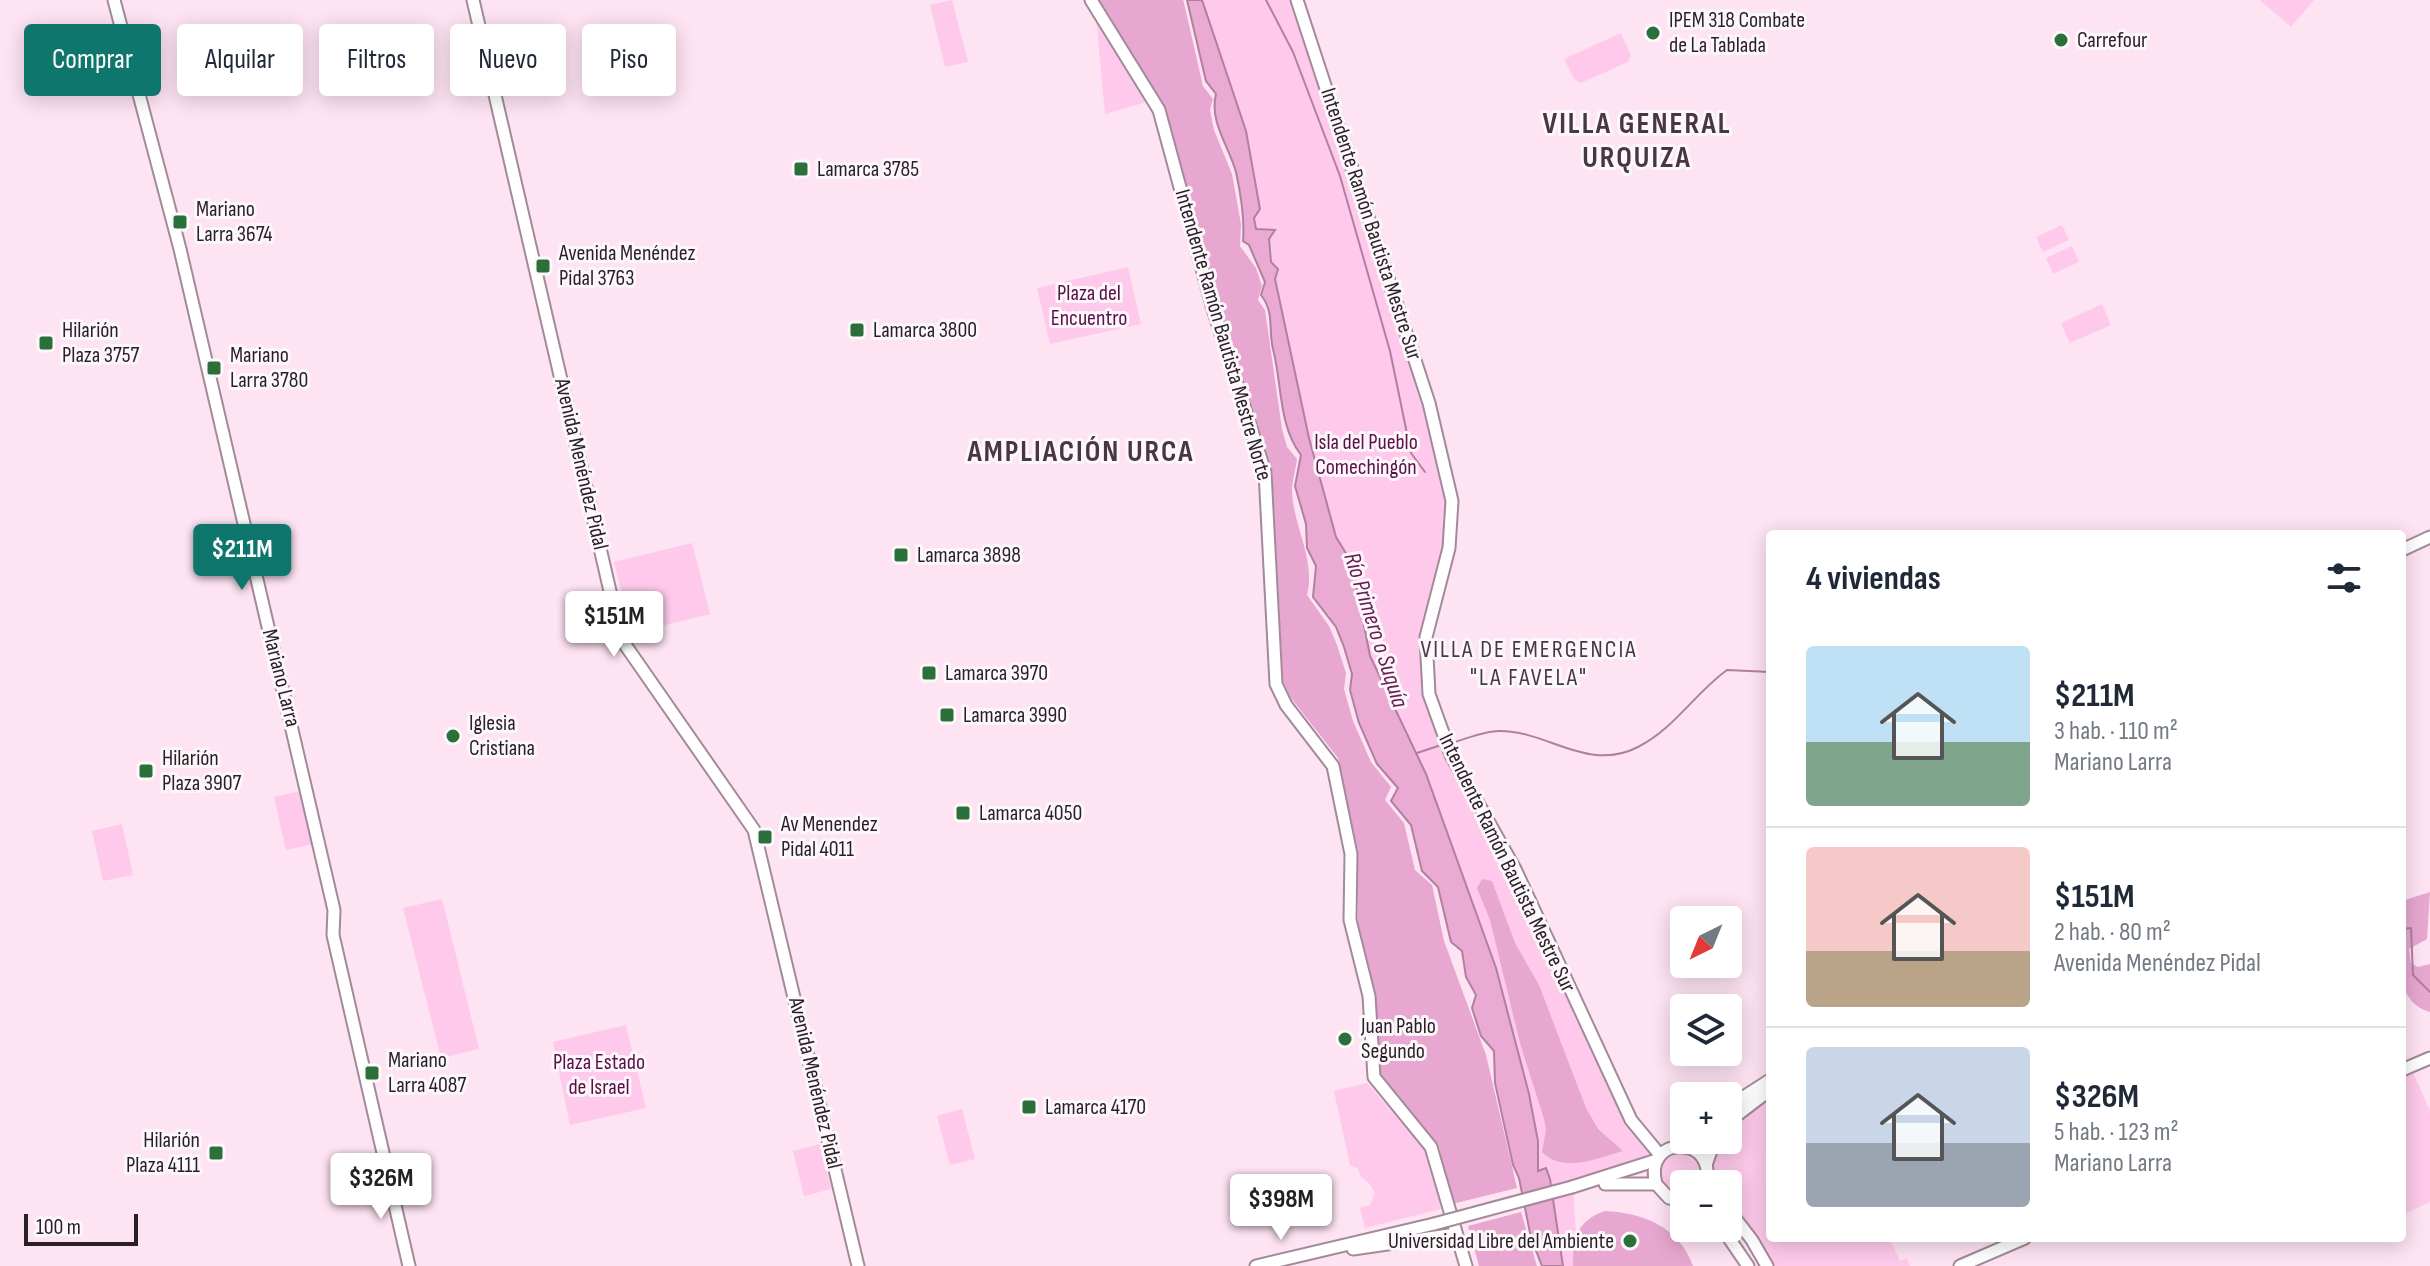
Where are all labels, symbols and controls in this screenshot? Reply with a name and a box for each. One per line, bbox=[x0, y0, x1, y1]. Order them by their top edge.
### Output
place label: IPEM 318 Combate de La Tablada bbox=[1669, 7, 1805, 59]
chip: Comprar bbox=[24, 24, 161, 96]
chip: Alquilar bbox=[177, 24, 303, 96]
chip: Filtros bbox=[319, 24, 434, 96]
chip: Nuevo bbox=[450, 24, 566, 96]
chip: Piso bbox=[582, 24, 676, 96]
marker: IPEM 318 Combate de La Tablada bbox=[1644, 24, 1662, 42]
place label: Carrefour bbox=[2077, 27, 2147, 54]
marker: Carrefour bbox=[2052, 31, 2070, 49]
street label: Intendente Ramón Bautista Mestre Sur bbox=[1314, 85, 1428, 363]
district label: VILLA GENERAL URQUIZA bbox=[1543, 106, 1732, 176]
place label: Lamarca 3785 bbox=[817, 156, 919, 183]
marker: Lamarca 3785 bbox=[792, 160, 810, 178]
street label: Intendente Ramón Bautista Mestre Norte bbox=[1168, 186, 1278, 484]
place label: Mariano Larra 3674 bbox=[196, 196, 273, 248]
marker: Mariano Larra 3674 bbox=[171, 213, 189, 231]
place label: Avenida Menéndez Pidal 3763 bbox=[558, 240, 696, 292]
marker: Avenida Menéndez Pidal 3763 bbox=[534, 257, 552, 275]
park label: Plaza del Encuentro bbox=[1051, 280, 1127, 332]
place label: Hilarión Plaza 3757 bbox=[62, 317, 139, 369]
place label: Lamarca 3800 bbox=[873, 317, 977, 344]
marker: Lamarca 3800 bbox=[848, 321, 866, 339]
marker: Hilarión Plaza 3757 bbox=[37, 334, 55, 352]
place label: Mariano Larra 3780 bbox=[230, 342, 308, 394]
marker: Mariano Larra 3780 bbox=[205, 359, 223, 377]
street label: Avenida Menéndez Pidal bbox=[548, 375, 614, 552]
park label: Isla del Pueblo Comechingón bbox=[1314, 429, 1418, 481]
district label: AMPLIACIÓN URCA bbox=[966, 434, 1195, 470]
pin: $211M bbox=[186, 524, 298, 592]
text: $211M bbox=[211, 534, 273, 565]
place label: Lamarca 3898 bbox=[917, 542, 1021, 569]
marker: Lamarca 3898 bbox=[892, 546, 910, 564]
water label: Río Primero o Suquía bbox=[1337, 549, 1415, 711]
icon: filters bbox=[2322, 556, 2366, 600]
text: 4 viviendas bbox=[1806, 558, 1941, 599]
pin: $151M bbox=[558, 591, 670, 659]
text: $151M bbox=[583, 601, 645, 632]
street label: Mariano Larra bbox=[256, 626, 306, 730]
district label: VILLA DE EMERGENCIA "LA FAVELA" bbox=[1420, 635, 1638, 692]
place label: Lamarca 3970 bbox=[945, 660, 1048, 687]
marker: Lamarca 3970 bbox=[920, 664, 938, 682]
text: $211M bbox=[2054, 675, 2134, 716]
icon: home bbox=[1870, 678, 1966, 774]
place label: Lamarca 3990 bbox=[963, 702, 1067, 729]
marker: Lamarca 3990 bbox=[938, 706, 956, 724]
place label: Iglesia Cristiana bbox=[469, 710, 535, 762]
text: 3 hab. · 110 m² bbox=[2054, 716, 2178, 747]
marker: Iglesia Cristiana bbox=[444, 727, 462, 745]
street label: Intendente Ramón Bautista Mestre Sur bbox=[1433, 729, 1581, 997]
place label: Hilarión Plaza 3907 bbox=[162, 745, 241, 797]
text: Mariano Larra bbox=[2054, 747, 2172, 778]
marker: Hilarión Plaza 3907 bbox=[137, 762, 155, 780]
place label: Lamarca 4050 bbox=[979, 800, 1082, 827]
marker: Lamarca 4050 bbox=[954, 804, 972, 822]
place label: Av Menendez Pidal 4011 bbox=[780, 811, 878, 863]
marker: Av Menendez Pidal 4011 bbox=[756, 828, 774, 846]
text: $151M bbox=[2054, 876, 2135, 917]
icon: home bbox=[1870, 879, 1966, 975]
north arrow bbox=[1670, 906, 1742, 978]
map controls bbox=[1670, 906, 1742, 1242]
text: 2 hab. · 80 m² bbox=[2054, 917, 2171, 948]
text: Avenida Menéndez Pidal bbox=[2054, 948, 2261, 979]
street label: Avenida Menéndez Pidal bbox=[782, 994, 848, 1171]
button: layers bbox=[1670, 994, 1742, 1066]
place label: Juan Pablo Segundo bbox=[1360, 1013, 1436, 1065]
marker: Juan Pablo Segundo bbox=[1336, 1030, 1354, 1048]
place label: Mariano Larra 4087 bbox=[388, 1047, 466, 1099]
park label: Plaza Estado de Israel bbox=[553, 1049, 645, 1101]
marker: Mariano Larra 4087 bbox=[363, 1064, 381, 1082]
text: $326M bbox=[2054, 1076, 2139, 1117]
icon: home bbox=[1870, 1079, 1966, 1175]
button: + bbox=[1670, 1082, 1742, 1154]
place label: Lamarca 4170 bbox=[1045, 1094, 1146, 1121]
marker: Lamarca 4170 bbox=[1020, 1098, 1038, 1116]
text: 5 hab. · 123 m² bbox=[2054, 1117, 2179, 1148]
place label: Hilarión Plaza 4111 bbox=[126, 1127, 200, 1179]
marker: Hilarión Plaza 4111 bbox=[207, 1144, 225, 1162]
text: Mariano Larra bbox=[2054, 1148, 2172, 1179]
pin: $326M bbox=[325, 1153, 437, 1221]
text: $326M bbox=[348, 1163, 414, 1194]
button: − bbox=[1670, 1170, 1742, 1242]
pin: $398M bbox=[1225, 1174, 1337, 1242]
text: $398M bbox=[1248, 1184, 1314, 1215]
scale bar bbox=[24, 1210, 138, 1246]
text: 100 m bbox=[36, 1214, 81, 1241]
place label: Universidad Libre del Ambiente bbox=[1388, 1228, 1614, 1255]
marker: Universidad Libre del Ambiente bbox=[1621, 1232, 1639, 1250]

